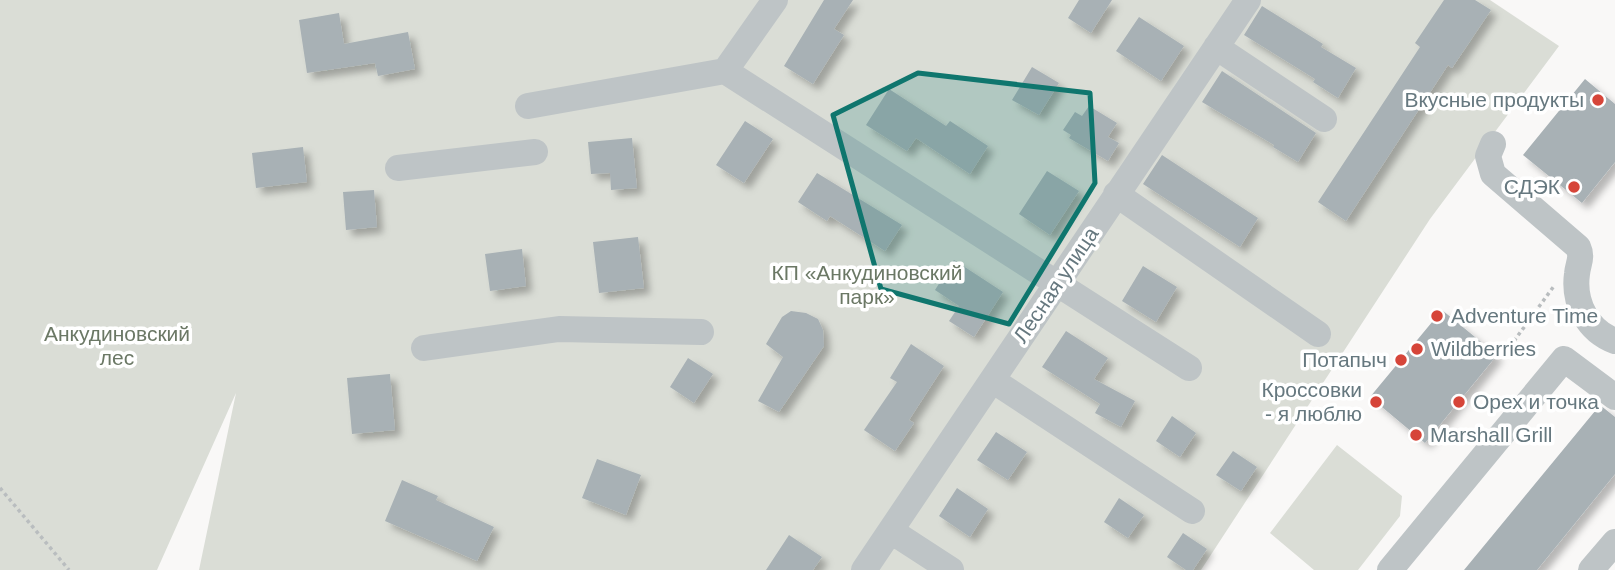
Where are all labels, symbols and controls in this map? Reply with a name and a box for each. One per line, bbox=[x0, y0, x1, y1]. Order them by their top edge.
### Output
place label: Вкусные продукты bbox=[1404, 88, 1584, 111]
marker: Вкусные продукты bbox=[1590, 92, 1606, 108]
place label: СДЭК bbox=[1504, 175, 1561, 198]
marker: СДЭК bbox=[1566, 179, 1582, 195]
street label: Лесная улица bbox=[1009, 222, 1103, 347]
park label: КП «Анкудиновский парк» bbox=[772, 261, 963, 308]
place label: Adventure Time bbox=[1451, 304, 1598, 327]
marker: Adventure Time bbox=[1429, 308, 1445, 324]
park label: Анкудиновский лес bbox=[44, 322, 190, 369]
place label: Wildberries bbox=[1431, 337, 1536, 360]
marker: Wildberries bbox=[1409, 341, 1425, 357]
place label: Потапыч bbox=[1302, 348, 1387, 371]
marker: Потапыч bbox=[1393, 352, 1409, 368]
place label: Кроссовки - я люблю bbox=[1261, 378, 1362, 425]
place label: Орех и точка bbox=[1473, 390, 1599, 413]
marker: Кроссовки - я люблю bbox=[1368, 394, 1384, 410]
marker: Орех и точка bbox=[1451, 394, 1467, 410]
place label: Marshall Grill bbox=[1430, 423, 1553, 446]
marker: Marshall Grill bbox=[1408, 427, 1424, 443]

